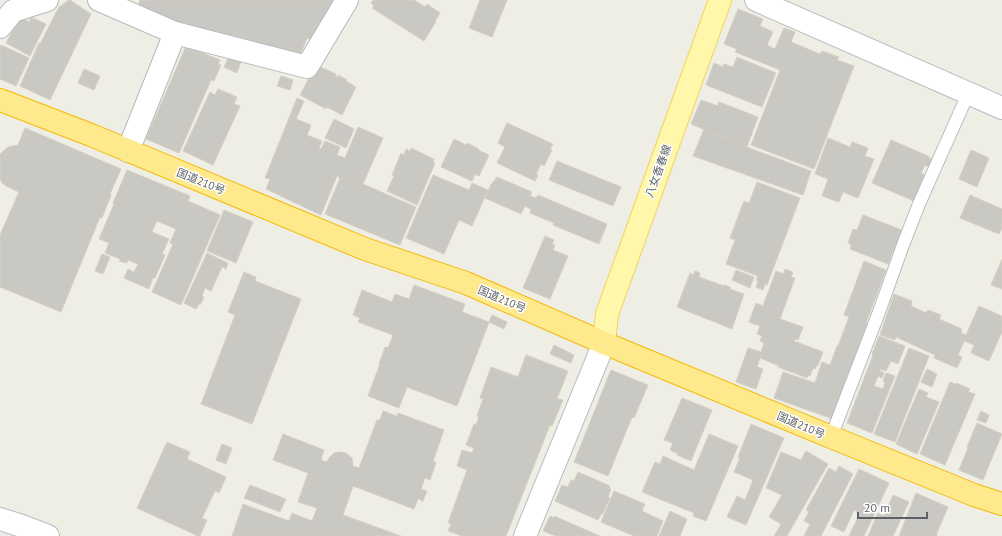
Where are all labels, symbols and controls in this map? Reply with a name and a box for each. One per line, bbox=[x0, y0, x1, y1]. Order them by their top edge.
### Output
street label: 八女香春線 bbox=[642, 143, 674, 199]
street label: 国道210号 bbox=[175, 165, 227, 197]
street label: 国道210号 bbox=[476, 283, 528, 315]
street label: 国道210号 bbox=[775, 409, 827, 441]
scale bar bbox=[858, 494, 927, 520]
text: 20 m bbox=[864, 500, 890, 515]

